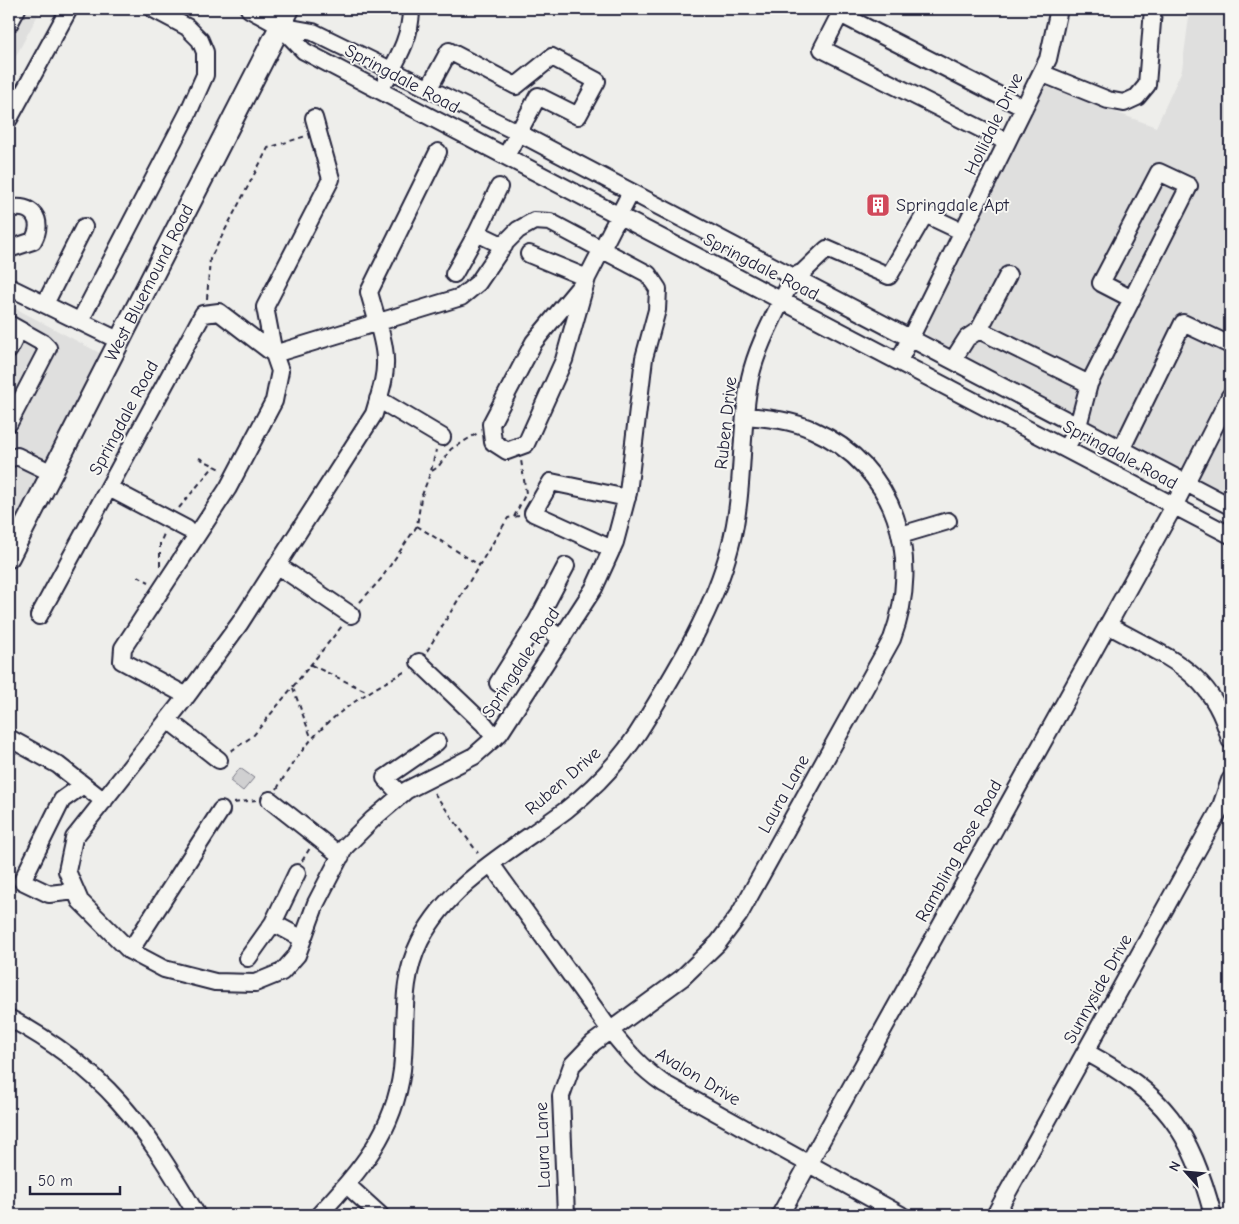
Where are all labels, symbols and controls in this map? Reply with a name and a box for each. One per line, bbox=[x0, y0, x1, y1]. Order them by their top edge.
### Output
street label: Springdale Road bbox=[341, 40, 463, 118]
street label: Hollidale Drive bbox=[960, 69, 1028, 179]
building icon: Springdale Apt bbox=[865, 192, 891, 218]
place label: Springdale Apt bbox=[896, 195, 1010, 216]
street label: West Bluemound Road bbox=[100, 201, 198, 365]
street label: Springdale Road bbox=[700, 229, 822, 305]
street label: Springdale Road bbox=[85, 357, 163, 479]
street label: Ruben Drive bbox=[711, 376, 741, 470]
street label: Springdale Road bbox=[1059, 416, 1181, 494]
street label: Springdale Road bbox=[478, 604, 564, 722]
street label: Ruben Drive bbox=[521, 742, 605, 820]
street label: Laura Lane bbox=[754, 751, 814, 837]
street label: Rambling Rose Road bbox=[911, 776, 1007, 926]
street label: Sunnyside Drive bbox=[1059, 931, 1137, 1047]
street label: Avalon Drive bbox=[652, 1044, 744, 1110]
street label: Laura Lane bbox=[531, 1102, 555, 1188]
north arrow bbox=[1162, 1146, 1212, 1196]
text: N bbox=[1165, 1158, 1185, 1174]
scale bar bbox=[30, 1164, 120, 1196]
text: 50 m bbox=[38, 1172, 73, 1190]

